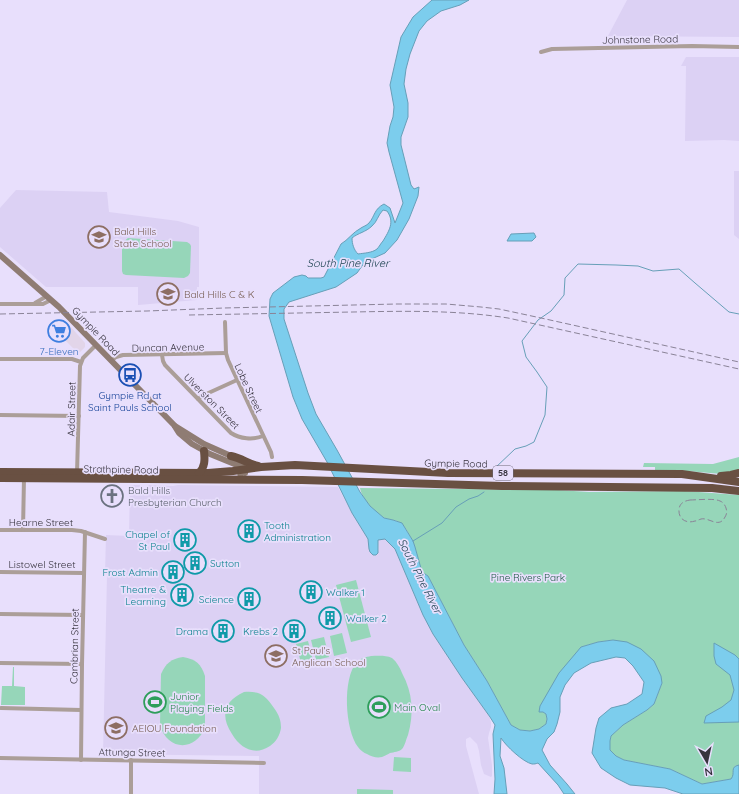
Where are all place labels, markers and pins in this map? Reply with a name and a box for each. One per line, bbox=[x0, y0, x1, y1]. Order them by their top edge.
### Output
school or university icon: Bald Hills State School bbox=[86, 224, 112, 250]
place label: Bald Hills State School bbox=[114, 225, 172, 250]
school or university icon: Bald Hills C & K bbox=[155, 281, 181, 307]
place label: Bald Hills C & K bbox=[184, 288, 255, 301]
supermarket icon: 7-Eleven bbox=[46, 318, 72, 344]
place label: 7-Eleven bbox=[39, 345, 79, 358]
bus stop icon: Gympie Rd at Saint Pauls School bbox=[117, 362, 143, 388]
place label: Gympie Rd at Saint Pauls School bbox=[88, 389, 172, 414]
church icon: Bald Hills Presbyterian Church bbox=[99, 483, 125, 509]
place label: Bald Hills Presbyterian Church bbox=[128, 484, 222, 509]
building icon: Tooth Administration bbox=[236, 518, 262, 544]
place label: Tooth Administration bbox=[264, 519, 331, 544]
building icon: Chapel of St Paul bbox=[172, 527, 198, 553]
place label: Chapel of St Paul bbox=[125, 528, 170, 553]
building icon: Sutton bbox=[182, 550, 208, 576]
place label: Sutton bbox=[210, 557, 240, 570]
building icon: Frost Admin bbox=[160, 559, 186, 585]
place label: Frost Admin bbox=[102, 566, 158, 579]
building icon: Walker 1 bbox=[298, 579, 324, 605]
building icon: Theatre & Learning bbox=[169, 582, 195, 608]
place label: Theatre & Learning bbox=[120, 583, 166, 608]
building icon: Science bbox=[236, 586, 262, 612]
place label: Walker 1 bbox=[326, 586, 365, 599]
place label: Science bbox=[199, 593, 234, 606]
building icon: Walker 2 bbox=[317, 605, 343, 631]
place label: Walker 2 bbox=[346, 612, 387, 625]
building icon: Drama bbox=[210, 618, 236, 644]
building icon: Krebs 2 bbox=[281, 618, 307, 644]
place label: Drama bbox=[176, 625, 208, 638]
place label: Krebs 2 bbox=[243, 625, 278, 638]
school or university icon: St Paul's Anglican School bbox=[263, 643, 289, 669]
place label: St Paul's Anglican School bbox=[292, 644, 366, 669]
sports icon: Junior Playing Fields bbox=[142, 689, 168, 715]
place label: Junior Playing Fields bbox=[170, 690, 234, 715]
sports icon: Main Oval bbox=[366, 694, 392, 720]
place label: Main Oval bbox=[394, 701, 440, 714]
school or university icon: AEIOU Foundation bbox=[103, 715, 129, 741]
place label: AEIOU Foundation bbox=[132, 722, 217, 735]

